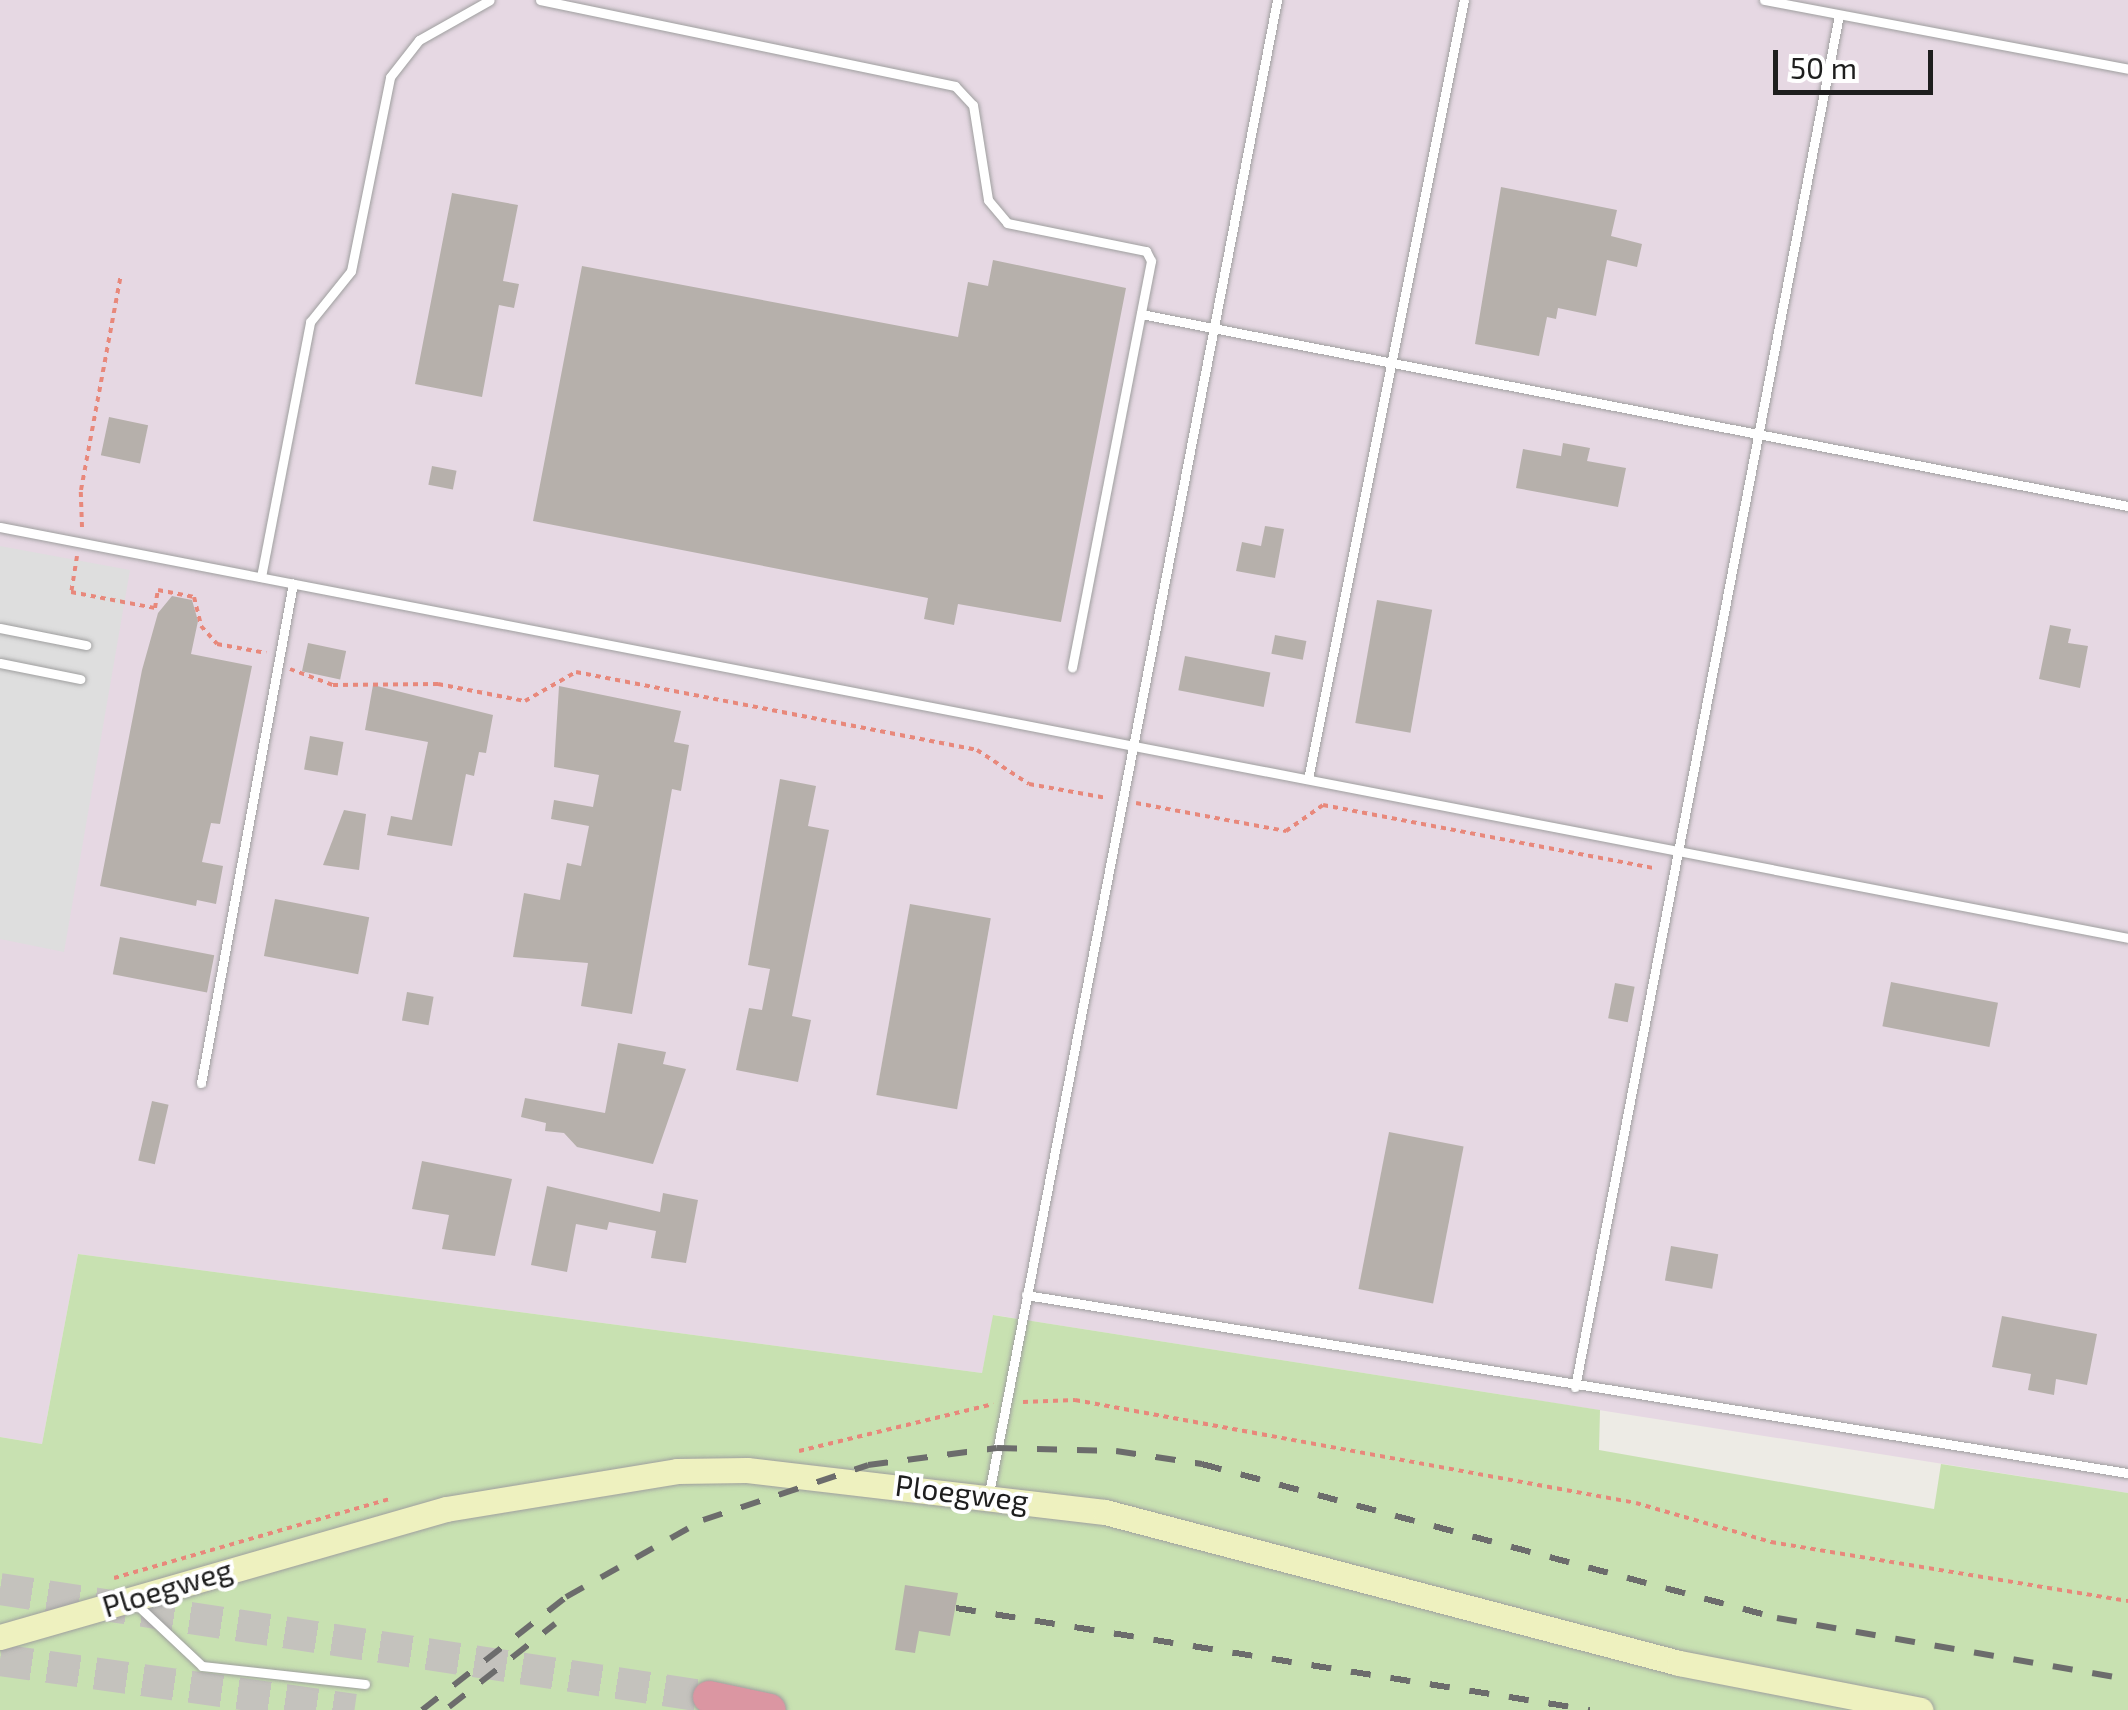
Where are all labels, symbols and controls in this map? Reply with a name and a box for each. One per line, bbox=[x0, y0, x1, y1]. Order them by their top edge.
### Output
scale bar bbox=[1778, 30, 1938, 92]
text: 50 m bbox=[1790, 49, 1857, 85]
street label: Ploegweg bbox=[893, 1466, 1031, 1518]
street label: Ploegweg bbox=[98, 1550, 236, 1624]

